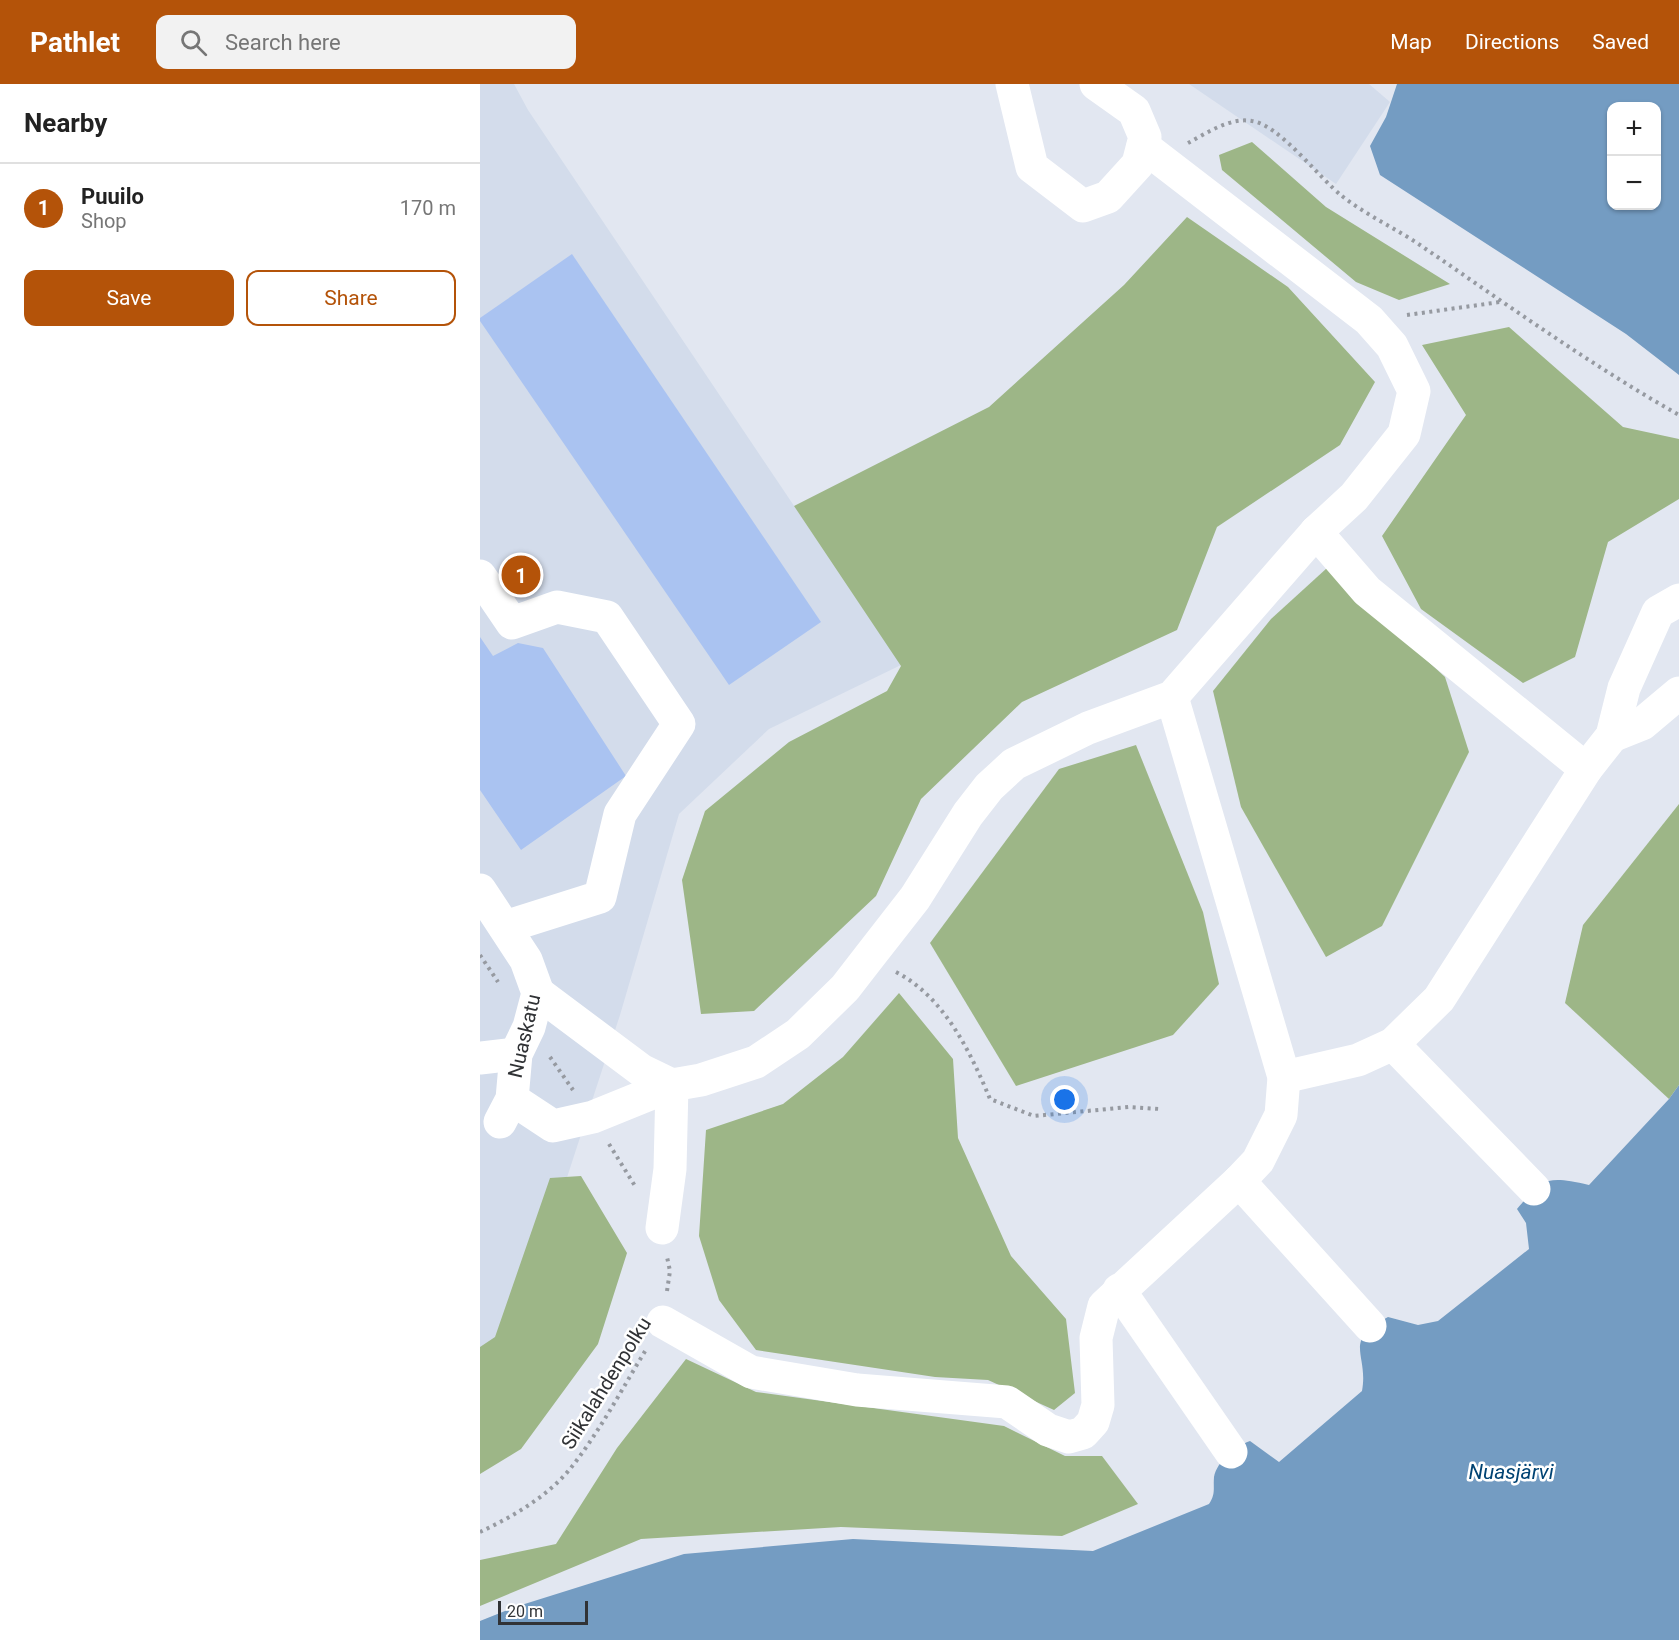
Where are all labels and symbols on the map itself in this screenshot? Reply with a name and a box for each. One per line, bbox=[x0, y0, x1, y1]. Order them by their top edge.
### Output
pin: 1 bbox=[502, 552, 540, 598]
street label: Nuaskatu bbox=[503, 992, 545, 1080]
your location bbox=[1050, 1085, 1079, 1114]
street label: Siikalahdenpolku bbox=[556, 1313, 656, 1453]
water label: Nuasjärvi bbox=[1468, 1460, 1554, 1484]
scale bar bbox=[498, 1598, 588, 1626]

